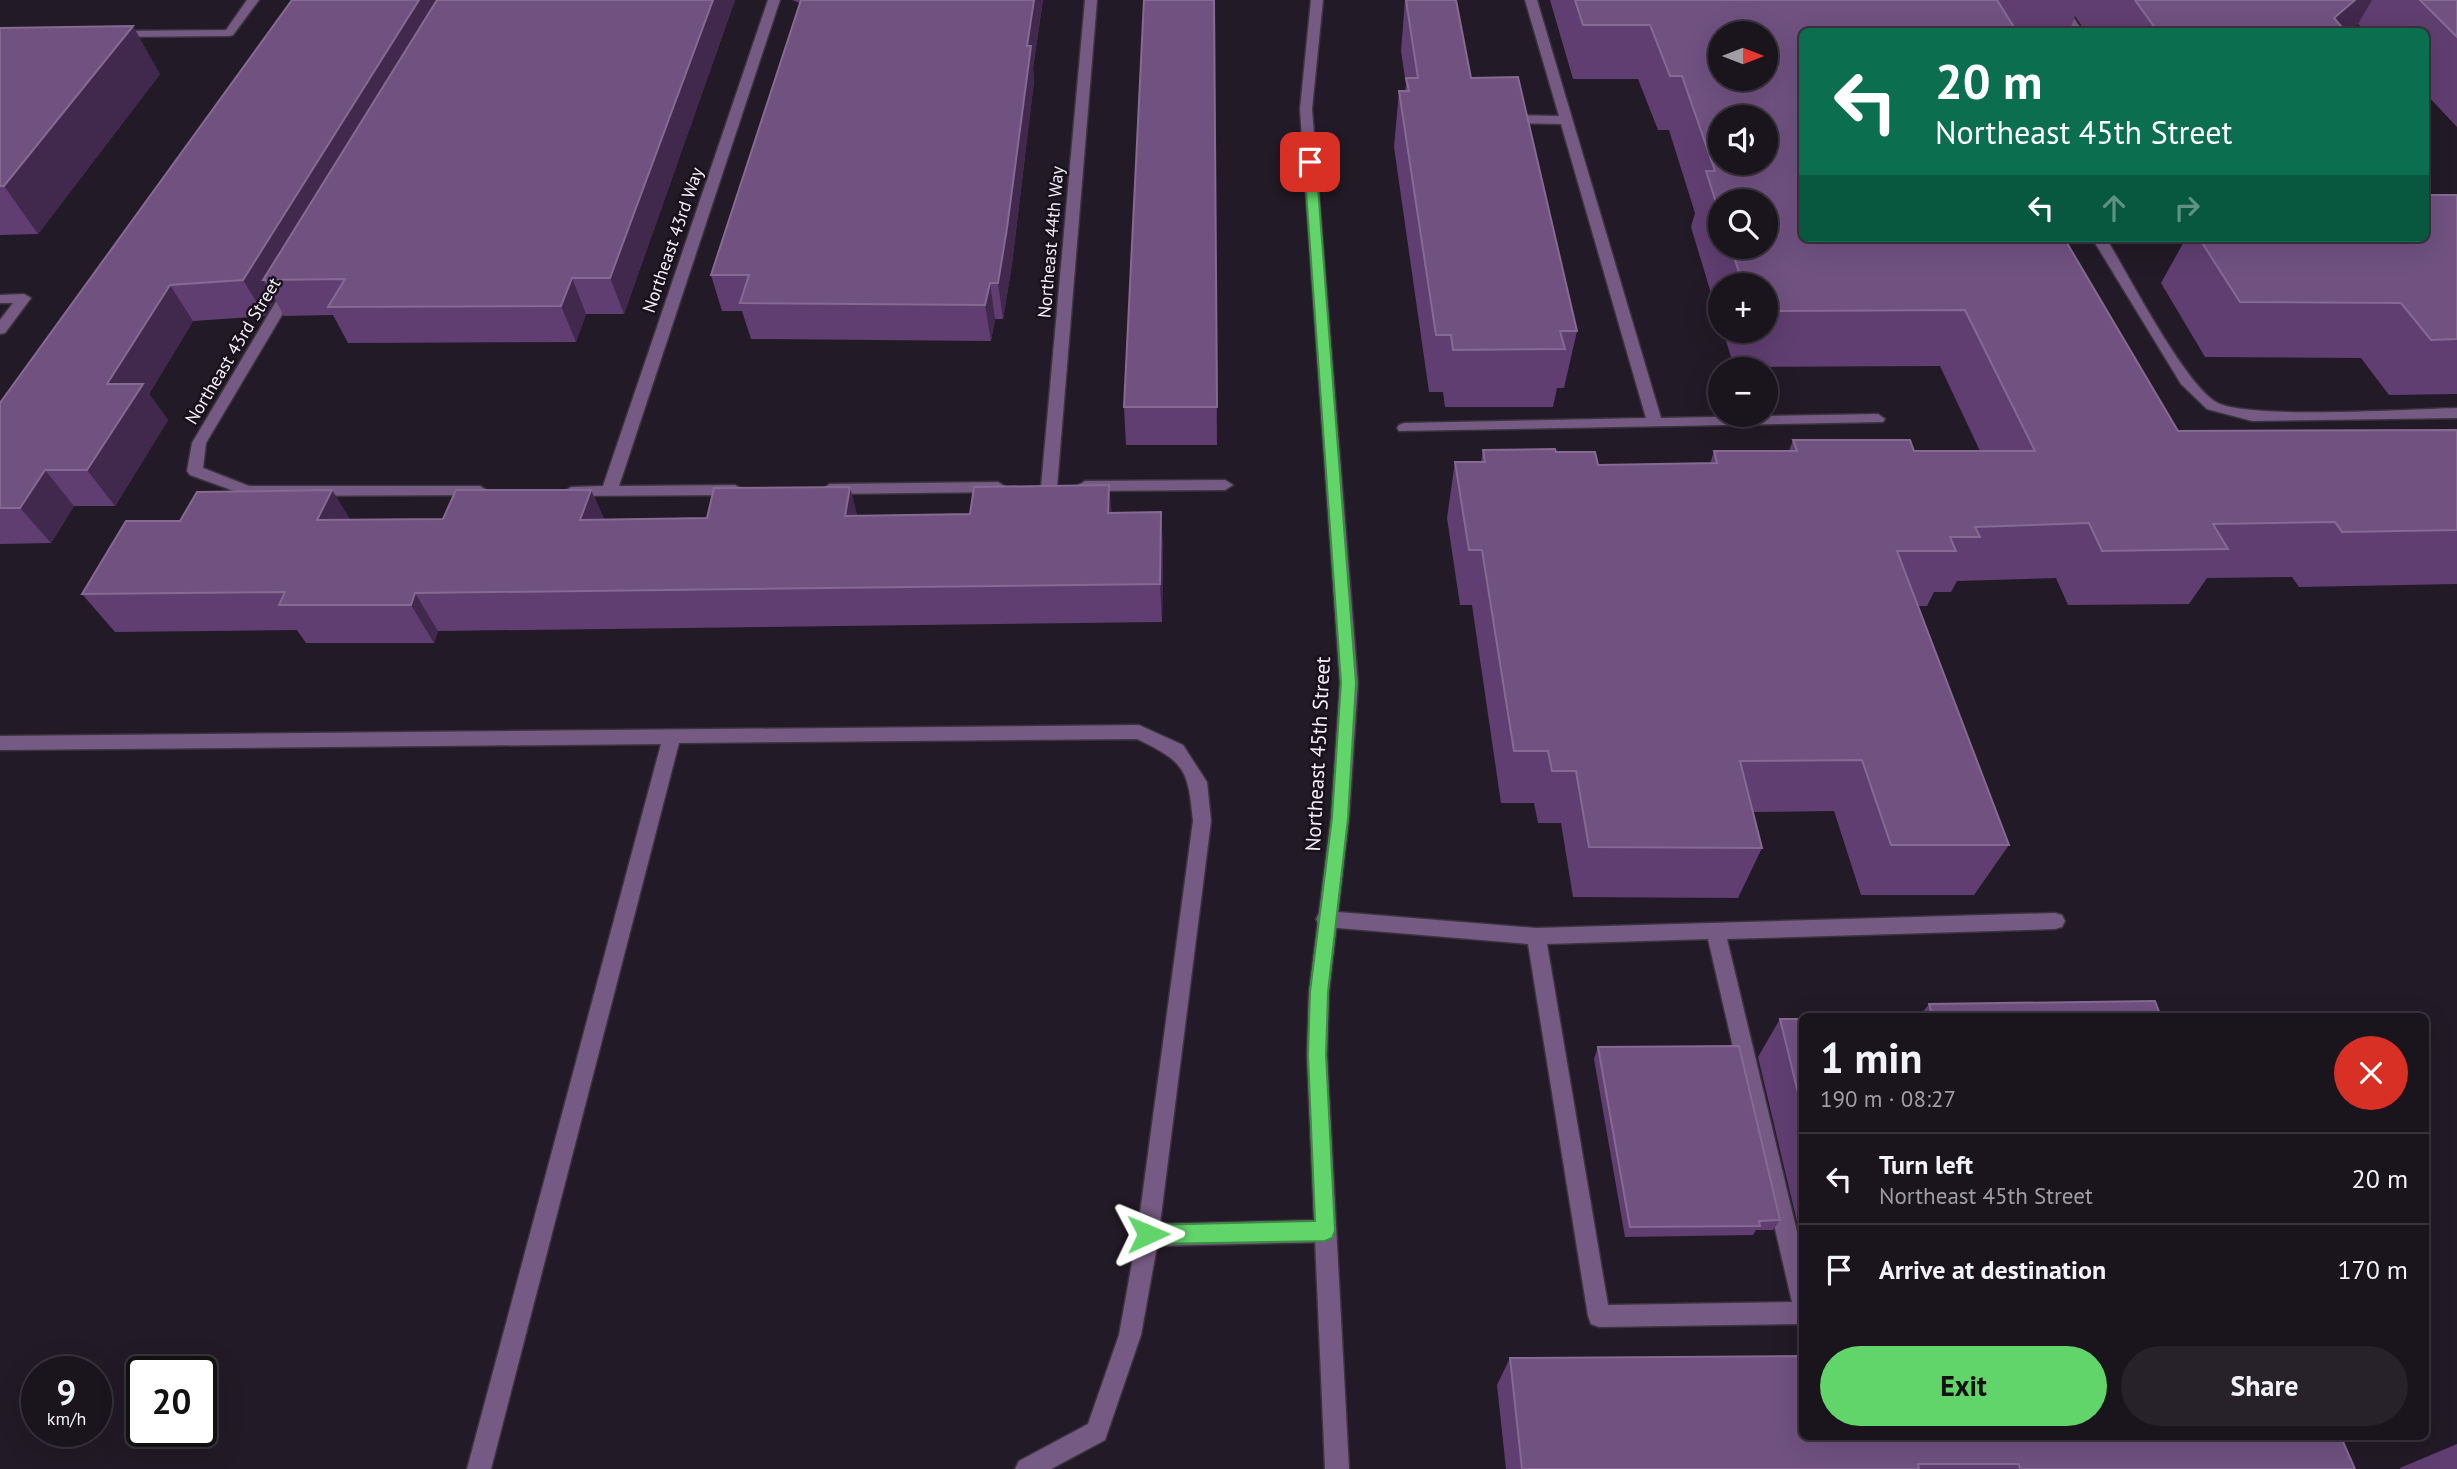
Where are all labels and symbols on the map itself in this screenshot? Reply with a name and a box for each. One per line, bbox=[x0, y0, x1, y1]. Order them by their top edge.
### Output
north arrow bbox=[1708, 21, 1778, 91]
pin bbox=[1280, 132, 1340, 192]
street label: Northeast 43rd Way bbox=[637, 164, 708, 316]
street label: Northeast 44th Way bbox=[1032, 164, 1069, 319]
street label: Northeast 43rd Street bbox=[180, 273, 285, 428]
street label: Northeast 45th Street bbox=[1299, 656, 1336, 852]
position arrow bbox=[1111, 1197, 1185, 1271]
speed limit sign: 20 bbox=[126, 1356, 217, 1447]

